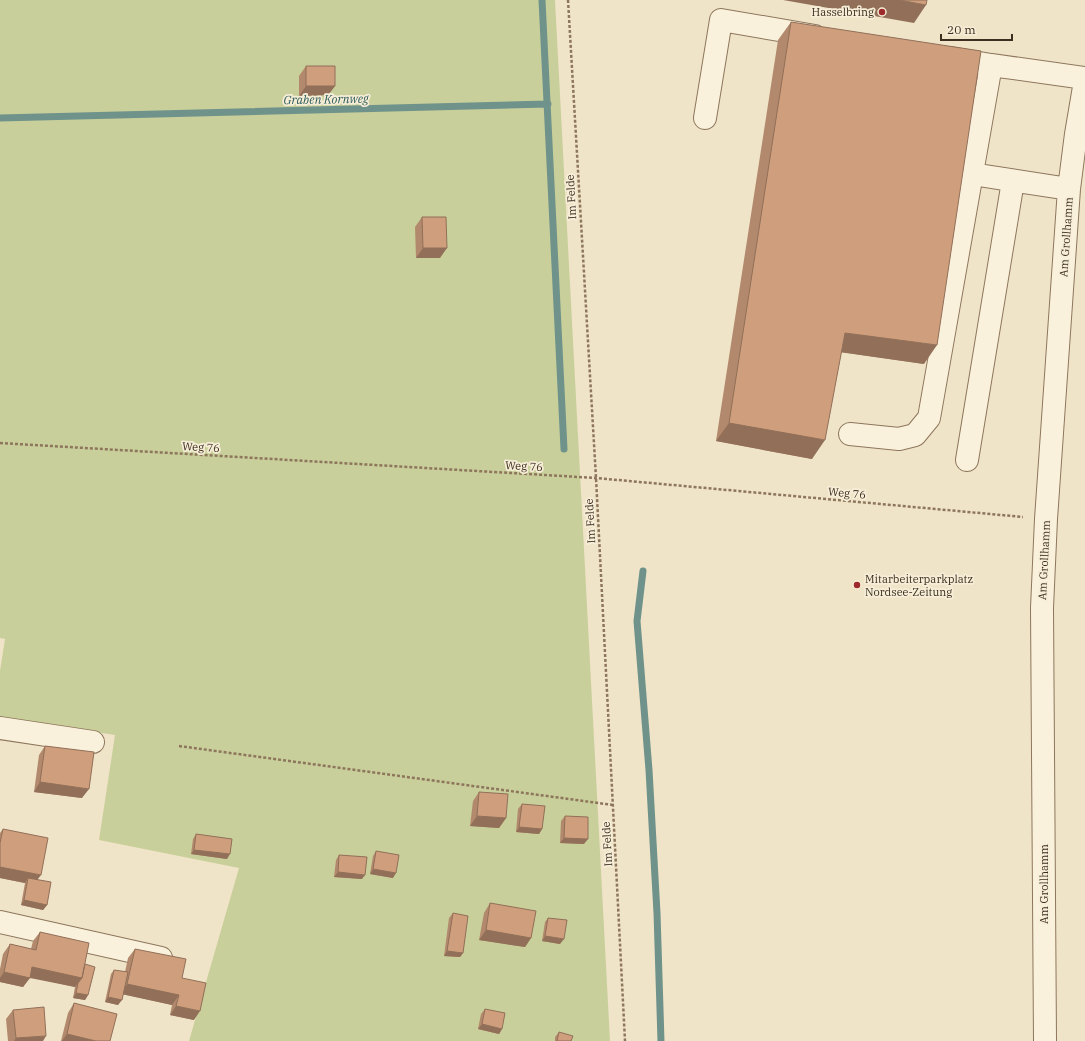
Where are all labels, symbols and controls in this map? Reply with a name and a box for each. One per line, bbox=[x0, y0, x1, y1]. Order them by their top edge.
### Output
place label: Hasselbring bbox=[812, 5, 874, 19]
marker: Hasselbring bbox=[877, 7, 887, 17]
scale bar bbox=[941, 16, 1012, 42]
text: 20 m bbox=[947, 22, 976, 37]
water label: Graben Kornweg bbox=[283, 91, 369, 107]
street label: Im Felde bbox=[563, 174, 579, 220]
street label: Am Grollhamm bbox=[1056, 196, 1076, 277]
street label: Weg 76 bbox=[182, 439, 220, 455]
street label: Weg 76 bbox=[505, 458, 543, 474]
street label: Weg 76 bbox=[828, 484, 866, 502]
street label: Im Felde bbox=[582, 498, 598, 544]
street label: Am Grollhamm bbox=[1035, 519, 1053, 600]
place label: Mitarbeiterparkplatz Nordsee-Zeitung bbox=[865, 572, 973, 599]
marker: Mitarbeiterparkplatz Nordsee-Zeitung bbox=[852, 580, 862, 590]
street label: Im Felde bbox=[599, 821, 615, 867]
street label: Am Grollhamm bbox=[1037, 843, 1051, 924]

